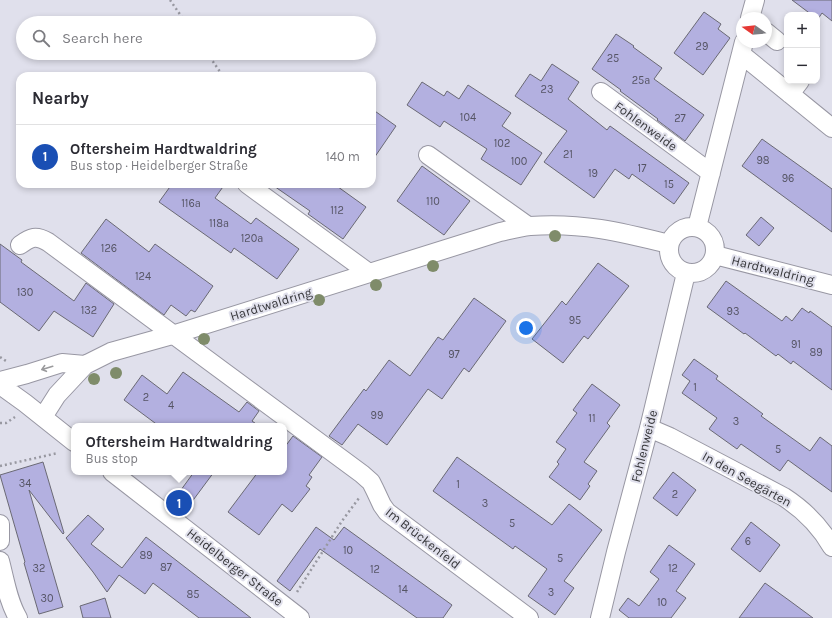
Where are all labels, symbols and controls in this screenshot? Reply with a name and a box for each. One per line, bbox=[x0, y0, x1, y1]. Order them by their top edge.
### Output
north arrow bbox=[736, 12, 772, 48]
map controls bbox=[784, 12, 820, 84]
button: + bbox=[784, 12, 820, 48]
search box bbox=[16, 16, 376, 60]
icon: search bbox=[30, 27, 52, 49]
text: Search here bbox=[62, 29, 143, 47]
house number: 29 bbox=[696, 40, 708, 53]
button: − bbox=[784, 48, 820, 84]
house number: 25 bbox=[607, 52, 619, 65]
house number: 25a bbox=[632, 74, 650, 87]
house number: 23 bbox=[541, 83, 553, 96]
text: Nearby bbox=[32, 88, 89, 108]
street label: Fohlenweide bbox=[612, 98, 681, 154]
house number: 104 bbox=[460, 111, 476, 124]
house number: 27 bbox=[674, 112, 686, 125]
house number: 102 bbox=[494, 137, 510, 150]
text: Oftersheim Hardtwaldring bbox=[70, 140, 257, 158]
house number: 21 bbox=[563, 148, 573, 161]
text: 1 bbox=[43, 149, 47, 164]
text: 140 m bbox=[325, 149, 360, 164]
house number: 98 bbox=[756, 154, 770, 167]
house number: 100 bbox=[511, 155, 527, 168]
text: Bus stop · Heidelberger Straße bbox=[70, 158, 248, 173]
house number: 17 bbox=[638, 162, 646, 175]
house number: 19 bbox=[588, 167, 598, 180]
house number: 96 bbox=[782, 172, 794, 185]
house number: 15 bbox=[664, 178, 674, 191]
house number: 110 bbox=[426, 195, 440, 208]
house number: 116a bbox=[181, 197, 201, 210]
house number: 112 bbox=[330, 204, 344, 217]
house number: 118a bbox=[209, 217, 229, 230]
house number: 120a bbox=[241, 232, 263, 245]
house number: 126 bbox=[101, 242, 117, 255]
street label: Hardtwaldring bbox=[730, 252, 817, 288]
house number: 124 bbox=[135, 270, 151, 283]
street label: Hardtwaldring bbox=[228, 284, 314, 324]
house number: 130 bbox=[17, 286, 33, 299]
house number: 132 bbox=[81, 304, 97, 317]
house number: 93 bbox=[727, 305, 739, 318]
house number: 95 bbox=[569, 314, 581, 327]
your location bbox=[516, 318, 536, 338]
house number: 91 bbox=[791, 338, 801, 351]
house number: 89 bbox=[809, 346, 823, 359]
house number: 97 bbox=[448, 348, 460, 361]
one-way arrow bbox=[40, 365, 53, 372]
house number: 1 bbox=[693, 381, 697, 394]
house number: 2 bbox=[143, 391, 149, 404]
house number: 4 bbox=[168, 399, 174, 412]
street label: Fohlenweide bbox=[628, 408, 660, 484]
house number: 99 bbox=[371, 409, 383, 422]
house number: 11 bbox=[588, 412, 596, 425]
house number: 3 bbox=[733, 415, 739, 428]
popup bbox=[71, 423, 287, 475]
text: Oftersheim Hardtwaldring bbox=[86, 433, 272, 451]
house number: 5 bbox=[775, 443, 781, 456]
street label: In den Seegärten bbox=[700, 448, 794, 510]
text: Bus stop bbox=[86, 451, 138, 466]
house number: 34 bbox=[19, 477, 31, 490]
house number: 1 bbox=[456, 478, 460, 491]
pin: 1 bbox=[166, 488, 192, 518]
house number: 2 bbox=[672, 488, 678, 501]
house number: 3 bbox=[482, 497, 488, 510]
street label: Im Brückenfeld bbox=[383, 504, 463, 572]
house number: 5 bbox=[509, 517, 515, 530]
street label: Heidelberger Straße bbox=[184, 525, 286, 609]
house number: 6 bbox=[745, 535, 751, 548]
house number: 10 bbox=[343, 544, 353, 557]
house number: 89 bbox=[139, 549, 153, 562]
house number: 5 bbox=[557, 552, 563, 565]
house number: 87 bbox=[160, 561, 172, 574]
house number: 32 bbox=[33, 562, 45, 575]
house number: 12 bbox=[668, 562, 678, 575]
house number: 12 bbox=[370, 563, 380, 576]
house number: 14 bbox=[398, 583, 408, 596]
house number: 3 bbox=[548, 586, 554, 599]
house number: 85 bbox=[187, 588, 199, 601]
house number: 30 bbox=[40, 592, 54, 605]
house number: 10 bbox=[657, 596, 667, 609]

